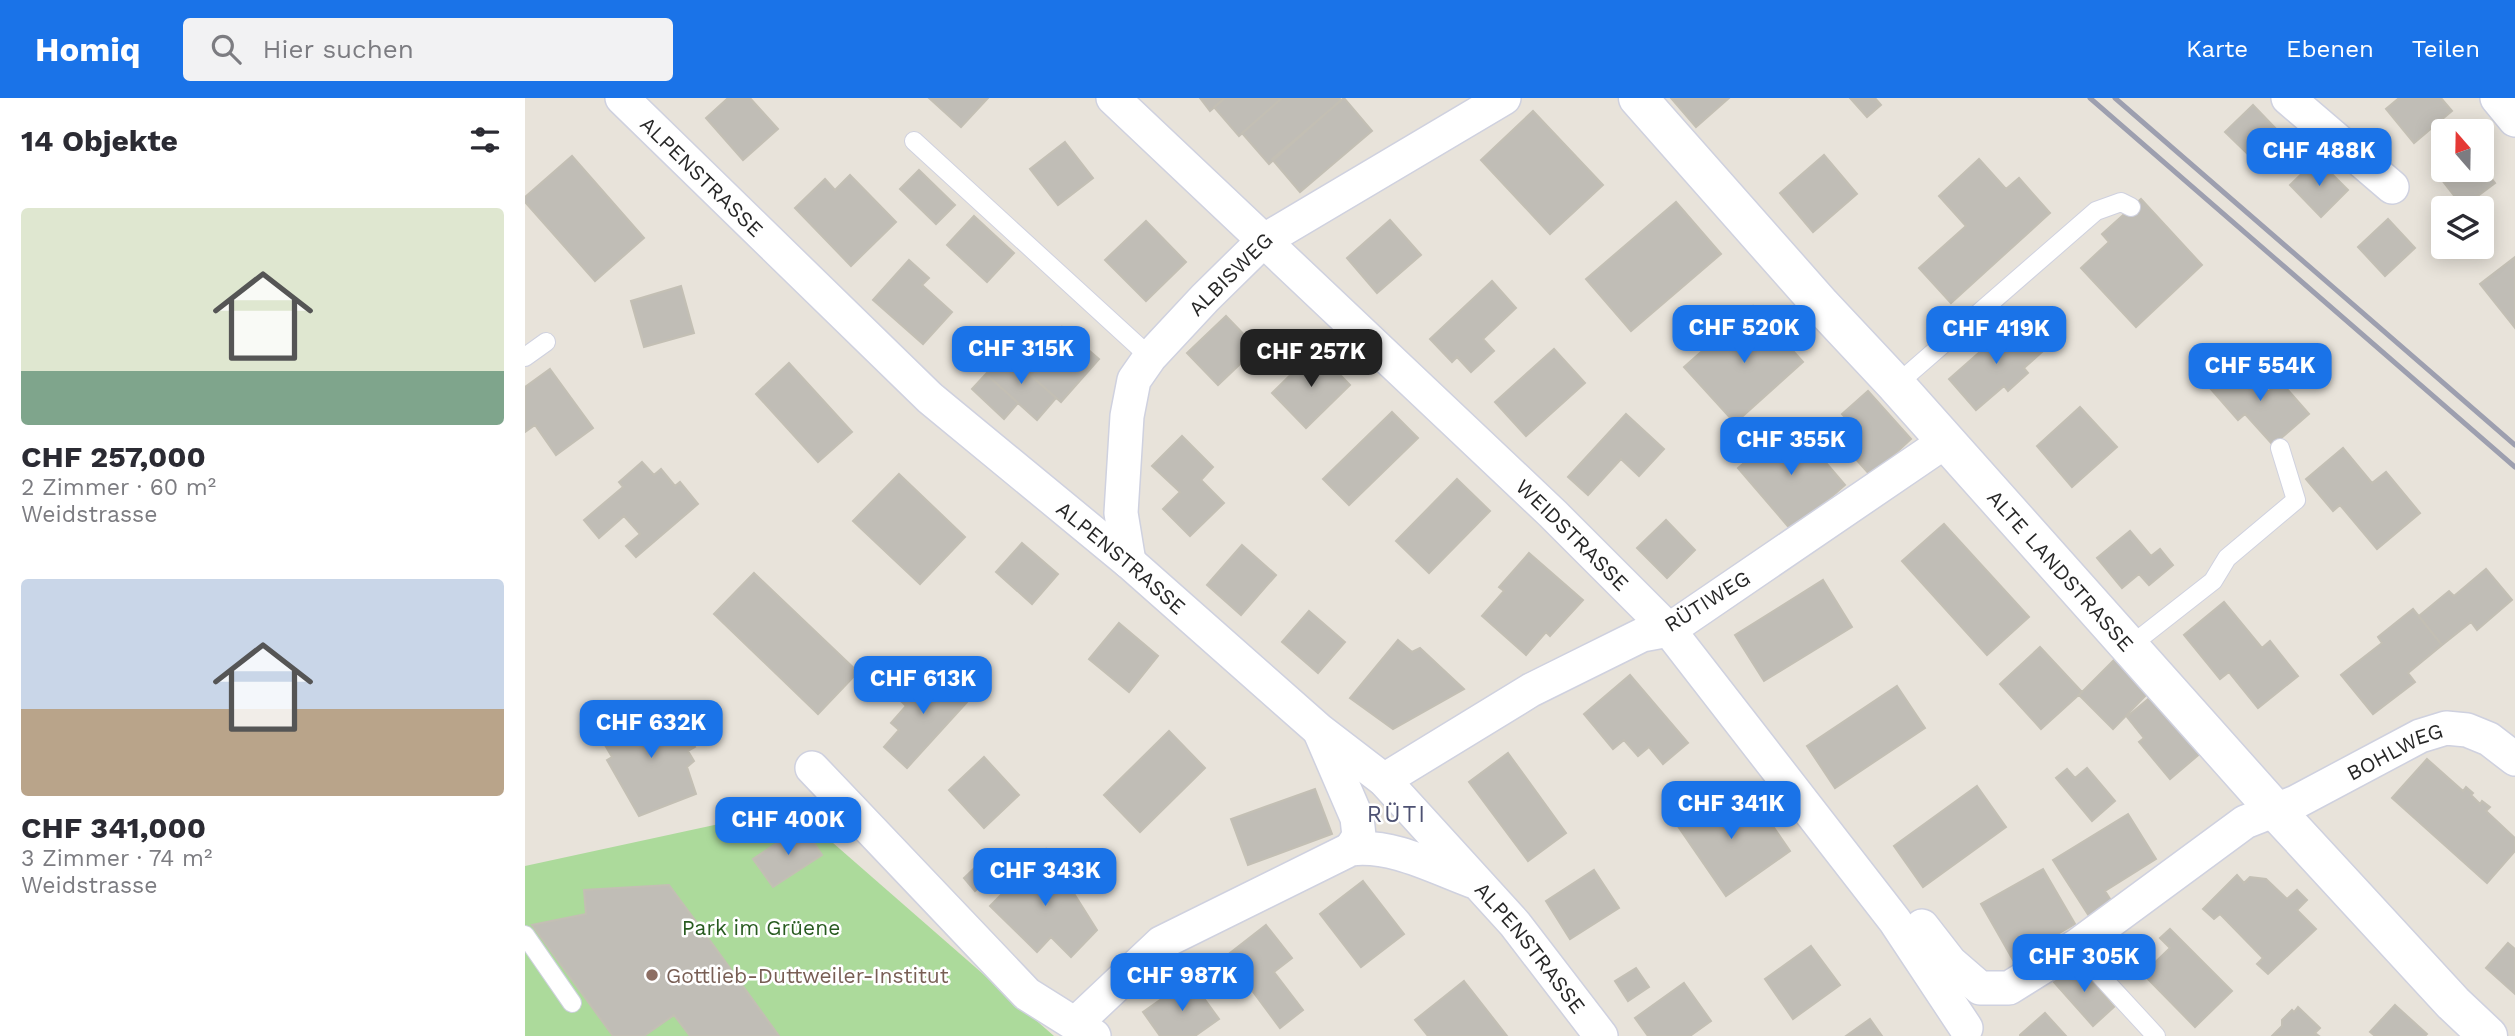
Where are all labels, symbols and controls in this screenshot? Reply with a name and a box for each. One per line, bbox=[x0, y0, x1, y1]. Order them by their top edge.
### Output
search box bbox=[183, 18, 673, 81]
text: Homiq bbox=[35, 30, 141, 69]
icon: search bbox=[207, 30, 245, 68]
text: Hier suchen bbox=[263, 34, 414, 64]
text: Karte bbox=[2186, 35, 2248, 63]
text: Ebenen bbox=[2286, 35, 2374, 63]
text: Teilen bbox=[2412, 35, 2480, 63]
street label: ALPENSTRASSE bbox=[636, 111, 769, 241]
north arrow bbox=[2431, 119, 2494, 182]
map controls bbox=[2431, 119, 2494, 259]
icon: filters bbox=[466, 121, 504, 159]
text: 14 Objekte bbox=[21, 123, 178, 158]
pin: CHF 488K bbox=[2247, 129, 2391, 188]
text: CHF 488K bbox=[2263, 137, 2375, 164]
button: layers bbox=[2431, 196, 2494, 259]
street label: ALBISWEG bbox=[1183, 227, 1277, 321]
icon: home bbox=[200, 253, 326, 379]
pin: CHF 520K bbox=[1672, 306, 1816, 365]
pin: CHF 419K bbox=[1924, 306, 2068, 366]
text: CHF 520K bbox=[1688, 314, 1800, 341]
text: CHF 419K bbox=[1942, 315, 2050, 342]
pin: CHF 315K bbox=[949, 327, 1093, 386]
pin: CHF 257K bbox=[1239, 330, 1383, 389]
text: CHF 315K bbox=[968, 335, 1074, 362]
text: CHF 257K bbox=[1256, 338, 1366, 365]
pin: CHF 554K bbox=[2188, 344, 2332, 403]
text: CHF 554K bbox=[2205, 352, 2315, 379]
pin: CHF 355K bbox=[1719, 418, 1863, 477]
text: CHF 355K bbox=[1736, 426, 1846, 453]
text: CHF 257,000 bbox=[21, 439, 206, 474]
street label: WEIDSTRASSE bbox=[1511, 473, 1634, 595]
text: 2 Zimmer · 60 m² bbox=[21, 474, 216, 501]
street label: ALTE LANDSTRASSE bbox=[1983, 484, 2139, 656]
street label: ALPENSTRASSE bbox=[1052, 495, 1191, 619]
text: Weidstrasse bbox=[21, 501, 157, 528]
street label: RÜTIWEG bbox=[1660, 565, 1754, 637]
icon: home bbox=[200, 624, 326, 750]
pin: CHF 613K bbox=[851, 656, 995, 716]
text: CHF 613K bbox=[870, 665, 976, 692]
pin: CHF 632K bbox=[579, 700, 723, 760]
text: CHF 632K bbox=[596, 709, 706, 736]
street label: BOHLWEG bbox=[2342, 717, 2446, 785]
pin: CHF 341K bbox=[1659, 782, 1803, 841]
text: CHF 341K bbox=[1678, 790, 1784, 817]
pin: CHF 400K bbox=[716, 798, 860, 857]
district label: RÜTI bbox=[1367, 801, 1427, 828]
text: CHF 400K bbox=[731, 806, 845, 833]
text: CHF 341,000 bbox=[21, 810, 206, 845]
text: 3 Zimmer · 74 m² bbox=[21, 845, 212, 872]
pin: CHF 343K bbox=[973, 848, 1117, 908]
text: CHF 343K bbox=[989, 857, 1101, 884]
text: Weidstrasse bbox=[21, 872, 157, 899]
street label: ALPENSTRASSE bbox=[1470, 876, 1591, 1018]
park label: Park im Grüene bbox=[682, 915, 840, 940]
pin: CHF 305K bbox=[2012, 934, 2156, 994]
text: CHF 305K bbox=[2029, 943, 2139, 970]
pin: CHF 987K bbox=[1110, 954, 1254, 1013]
text: CHF 987K bbox=[1127, 962, 1237, 989]
place label: Gottlieb-Duttweiler-Institut bbox=[666, 963, 949, 988]
marker: Gottlieb-Duttweiler-Institut bbox=[644, 967, 660, 983]

